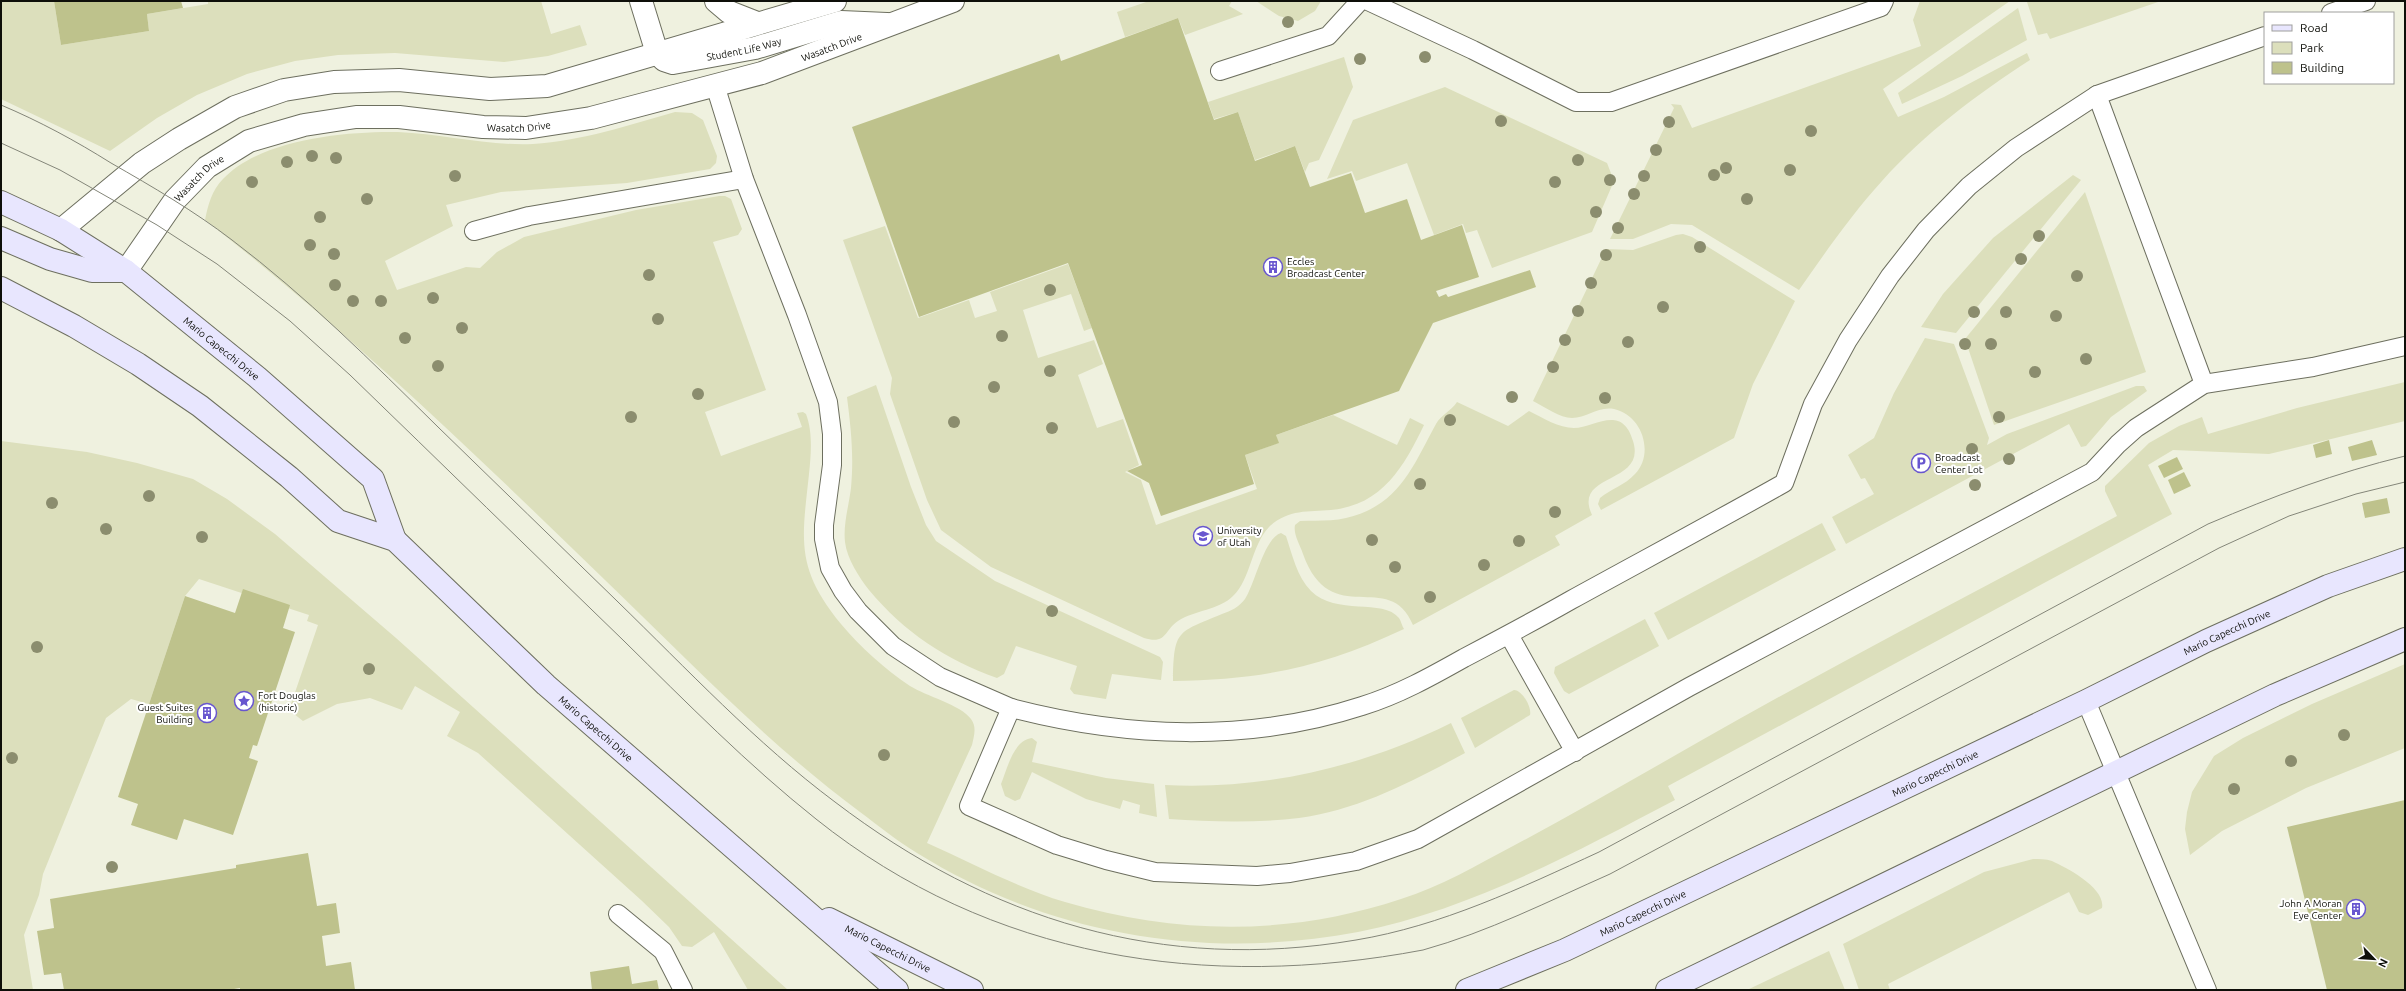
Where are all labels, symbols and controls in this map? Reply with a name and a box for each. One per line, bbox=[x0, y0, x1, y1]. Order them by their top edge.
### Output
legend bbox=[2264, 12, 2394, 84]
text: Road bbox=[2300, 21, 2328, 34]
street label: Wasatch Drive bbox=[800, 30, 863, 63]
street label: Student Life Way bbox=[705, 35, 783, 62]
text: Park bbox=[2300, 41, 2324, 54]
text: Building bbox=[2300, 61, 2344, 74]
street label: Wasatch Drive bbox=[487, 119, 551, 134]
street label: Wasatch Drive bbox=[172, 152, 226, 203]
building icon: Eccles Broadcast Center bbox=[1262, 256, 1284, 278]
place label: Eccles Broadcast Center bbox=[1287, 256, 1365, 279]
street label: Mario Capecchi Drive bbox=[181, 314, 262, 382]
parking icon: Broadcast Center Lot bbox=[1910, 452, 1932, 474]
place label: Broadcast Center Lot bbox=[1935, 452, 1983, 475]
school or university icon: University of Utah bbox=[1192, 525, 1214, 547]
place label: University of Utah bbox=[1217, 525, 1262, 548]
street label: Mario Capecchi Drive bbox=[2182, 607, 2272, 657]
place icon: Fort Douglas (historic) bbox=[233, 690, 255, 712]
place label: Fort Douglas (historic) bbox=[258, 690, 316, 713]
street label: Mario Capecchi Drive bbox=[557, 693, 635, 764]
place label: Guest Suites Building bbox=[137, 702, 193, 725]
building icon: Guest Suites Building bbox=[196, 702, 218, 724]
street label: Mario Capecchi Drive bbox=[1890, 748, 1980, 798]
street label: Mario Capecchi Drive bbox=[1598, 888, 1688, 938]
place label: John A Moran Eye Center bbox=[2280, 898, 2342, 921]
building icon: John A Moran Eye Center bbox=[2345, 898, 2367, 920]
street label: Mario Capecchi Drive bbox=[843, 922, 933, 974]
north arrow bbox=[2354, 939, 2394, 979]
text: N bbox=[2376, 957, 2390, 969]

